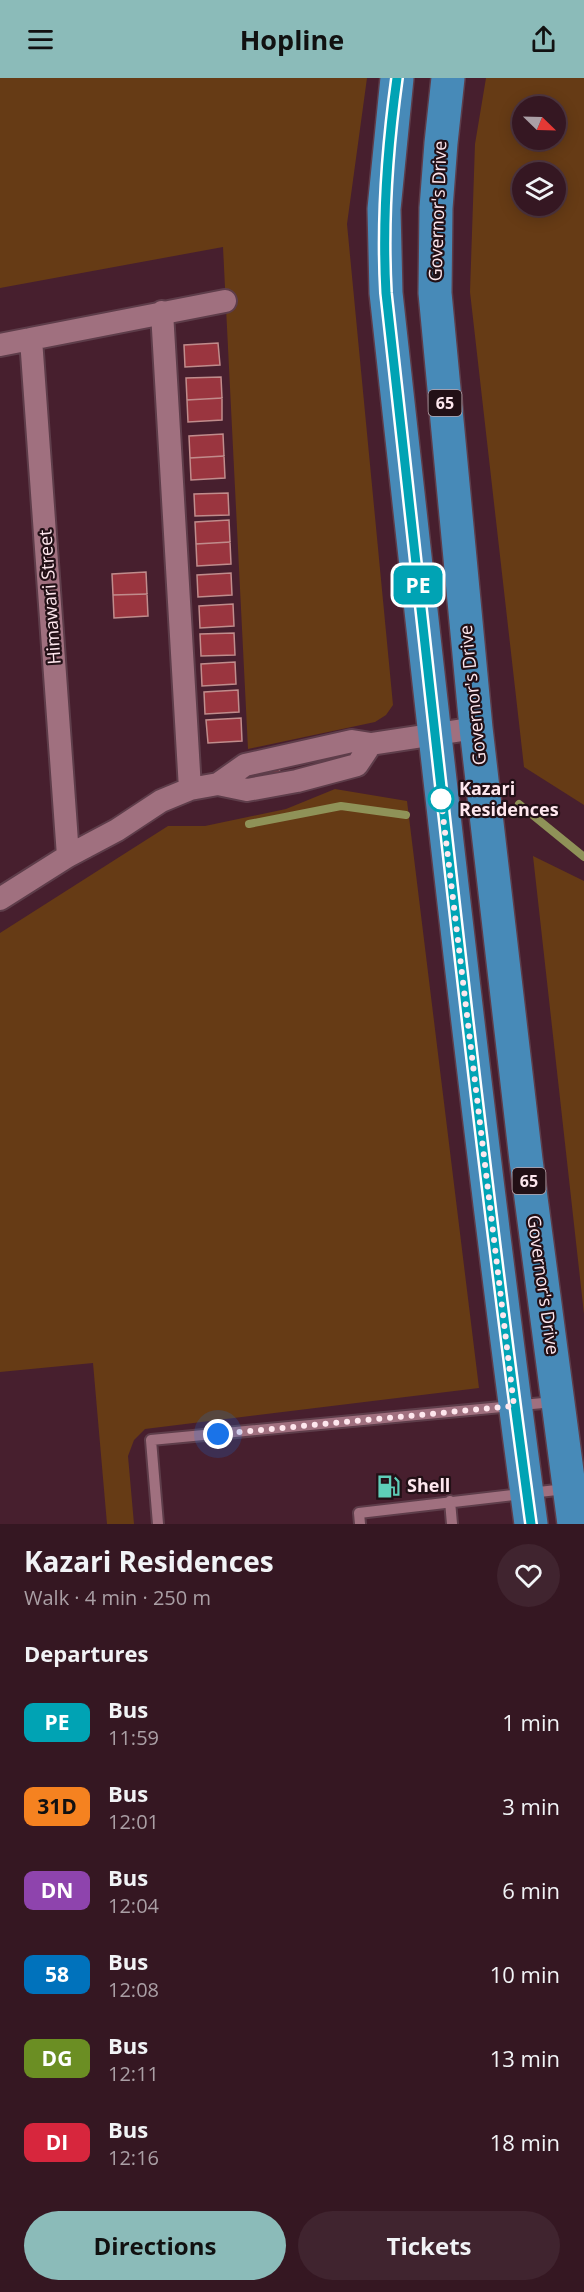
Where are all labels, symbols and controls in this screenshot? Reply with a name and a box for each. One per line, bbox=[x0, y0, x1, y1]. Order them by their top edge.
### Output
text: Hopline bbox=[240, 21, 344, 58]
icon: menu bbox=[24, 23, 57, 56]
icon: share bbox=[527, 23, 560, 56]
north arrow bbox=[512, 96, 566, 150]
map controls bbox=[512, 96, 566, 216]
street label: Governor's Drive bbox=[423, 140, 451, 282]
button: layers bbox=[512, 162, 566, 216]
road number: 65 bbox=[428, 390, 462, 416]
street label: Himawari Street bbox=[32, 529, 66, 665]
line badge: PE bbox=[391, 566, 445, 604]
text: PE bbox=[406, 571, 430, 599]
street label: Governor's Drive bbox=[453, 624, 491, 766]
place label: Kazari Residences bbox=[459, 776, 559, 821]
marker: Kazari Residences bbox=[428, 786, 454, 812]
road number: 65 bbox=[512, 1168, 546, 1194]
street label: Governor's Drive bbox=[522, 1213, 566, 1356]
your location bbox=[203, 1419, 233, 1449]
fuel station icon: Shell bbox=[376, 1473, 402, 1499]
place label: Shell bbox=[407, 1473, 450, 1497]
text: Kazari Residences bbox=[24, 1542, 274, 1580]
button: heart bbox=[497, 1544, 560, 1607]
text: Walk · 4 min · 250 m bbox=[24, 1584, 211, 1611]
text: Departures bbox=[24, 1638, 148, 1668]
text: Bus bbox=[108, 1694, 148, 1724]
text: 1 min bbox=[502, 1707, 560, 1737]
text: PE bbox=[45, 1708, 69, 1736]
text: 11:59 bbox=[108, 1724, 159, 1751]
text: Bus bbox=[108, 1778, 148, 1808]
text: 3 min bbox=[502, 1791, 560, 1821]
text: 31D bbox=[37, 1792, 77, 1820]
text: 12:01 bbox=[108, 1808, 159, 1835]
text: Bus bbox=[108, 1862, 148, 1892]
text: 6 min bbox=[502, 1875, 560, 1905]
text: DN bbox=[41, 1876, 73, 1904]
text: 12:04 bbox=[108, 1892, 159, 1919]
text: Bus bbox=[108, 1946, 148, 1976]
text: 10 min bbox=[490, 1959, 560, 1989]
text: 58 bbox=[45, 1960, 69, 1988]
text: 12:08 bbox=[108, 1976, 159, 2003]
text: Bus bbox=[108, 2030, 148, 2060]
text: 13 min bbox=[490, 2043, 560, 2073]
text: DG bbox=[42, 2044, 72, 2072]
text: 12:11 bbox=[108, 2060, 159, 2087]
text: Bus bbox=[108, 2114, 148, 2144]
text: 18 min bbox=[490, 2127, 560, 2157]
text: DI bbox=[46, 2128, 68, 2156]
text: 12:16 bbox=[108, 2144, 159, 2171]
button: Directions bbox=[24, 2211, 286, 2280]
button: Tickets bbox=[298, 2211, 560, 2280]

